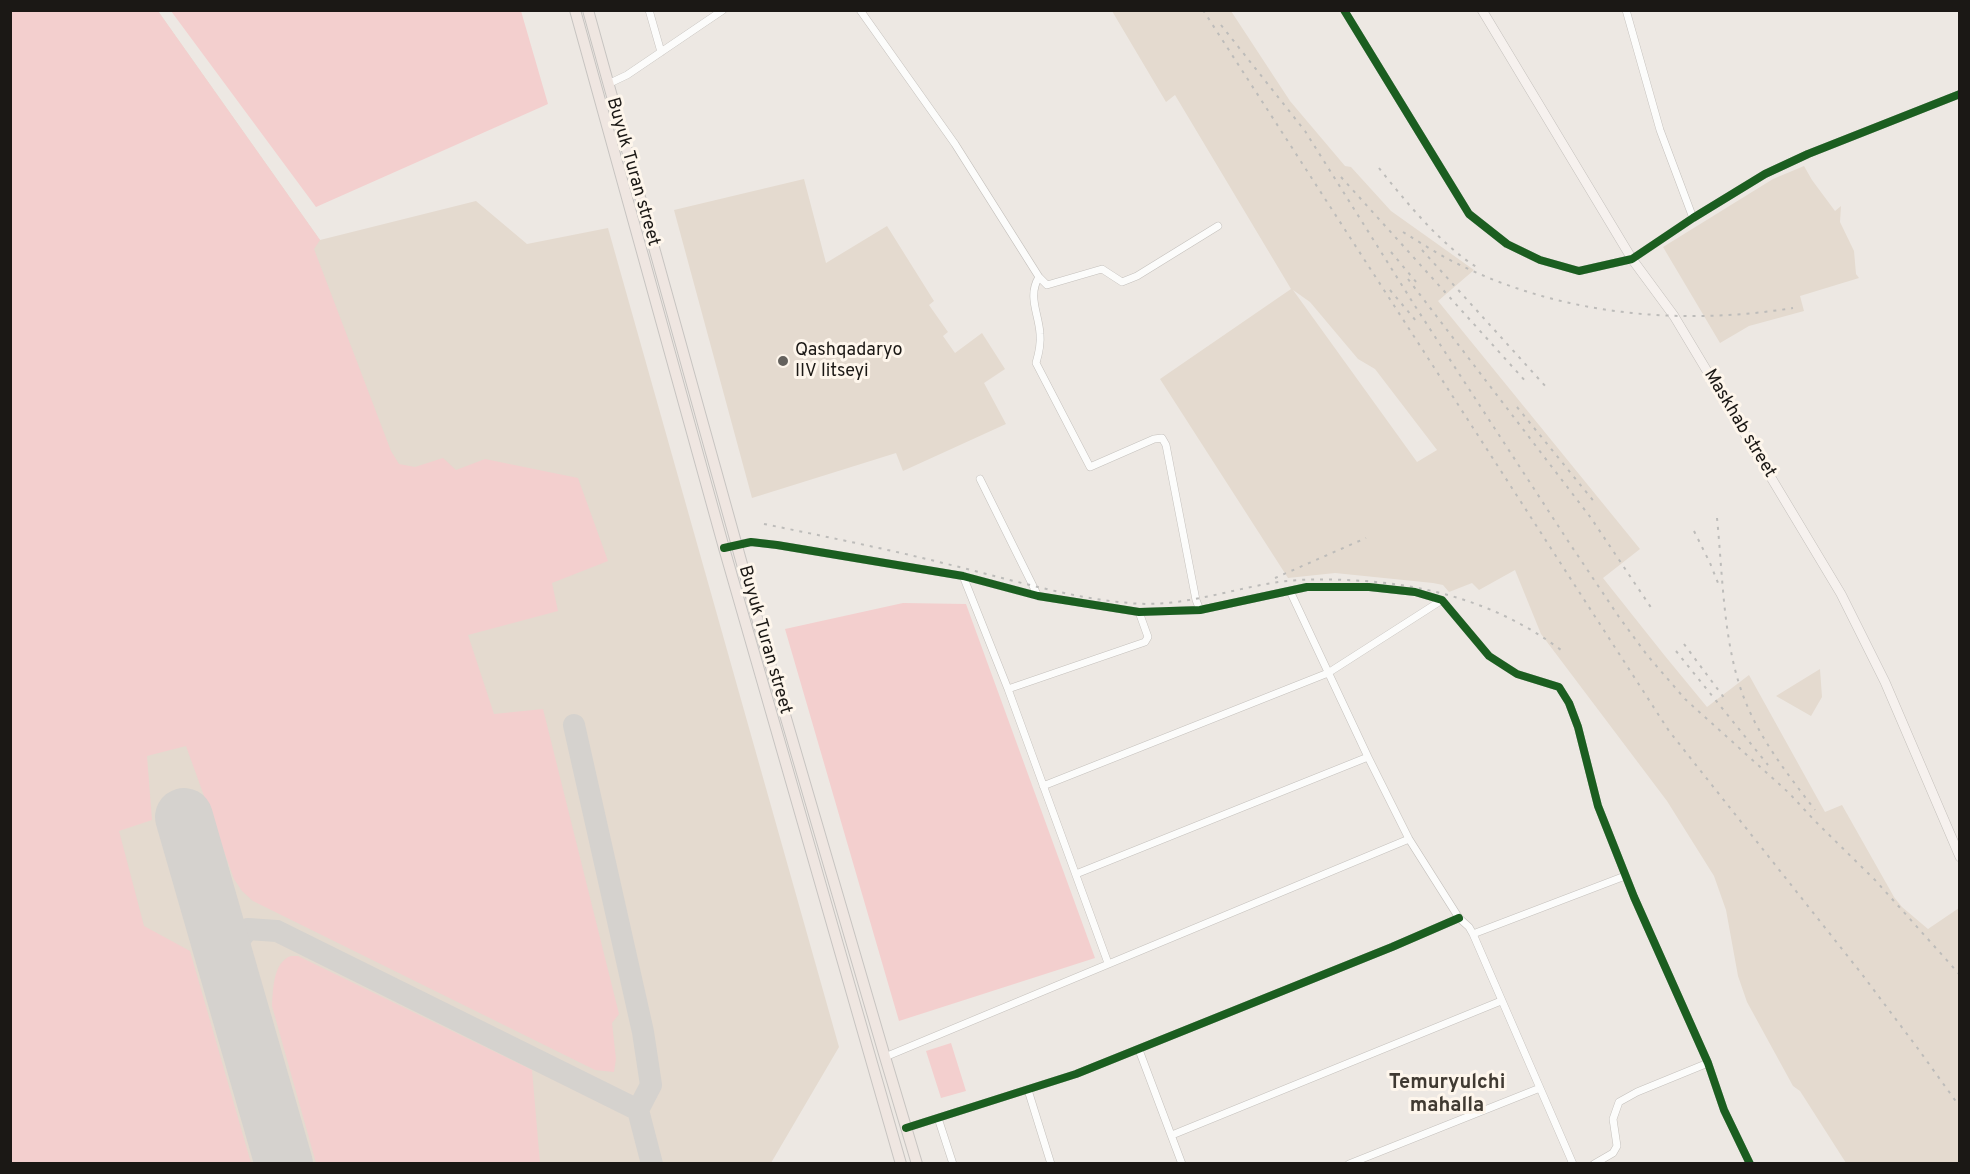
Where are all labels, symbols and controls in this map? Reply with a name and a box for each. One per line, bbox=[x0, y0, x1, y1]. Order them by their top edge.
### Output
street label: Buyuk Turan street bbox=[600, 95, 664, 249]
place label: Qashqadaryo IIV litseyi bbox=[795, 340, 903, 382]
marker: Qashqadaryo IIV litseyi bbox=[776, 354, 790, 368]
street label: Maskhab street bbox=[1698, 366, 1780, 482]
street label: Buyuk Turan street bbox=[732, 563, 796, 717]
district label: Temuryulchi mahalla bbox=[1389, 1072, 1505, 1119]

